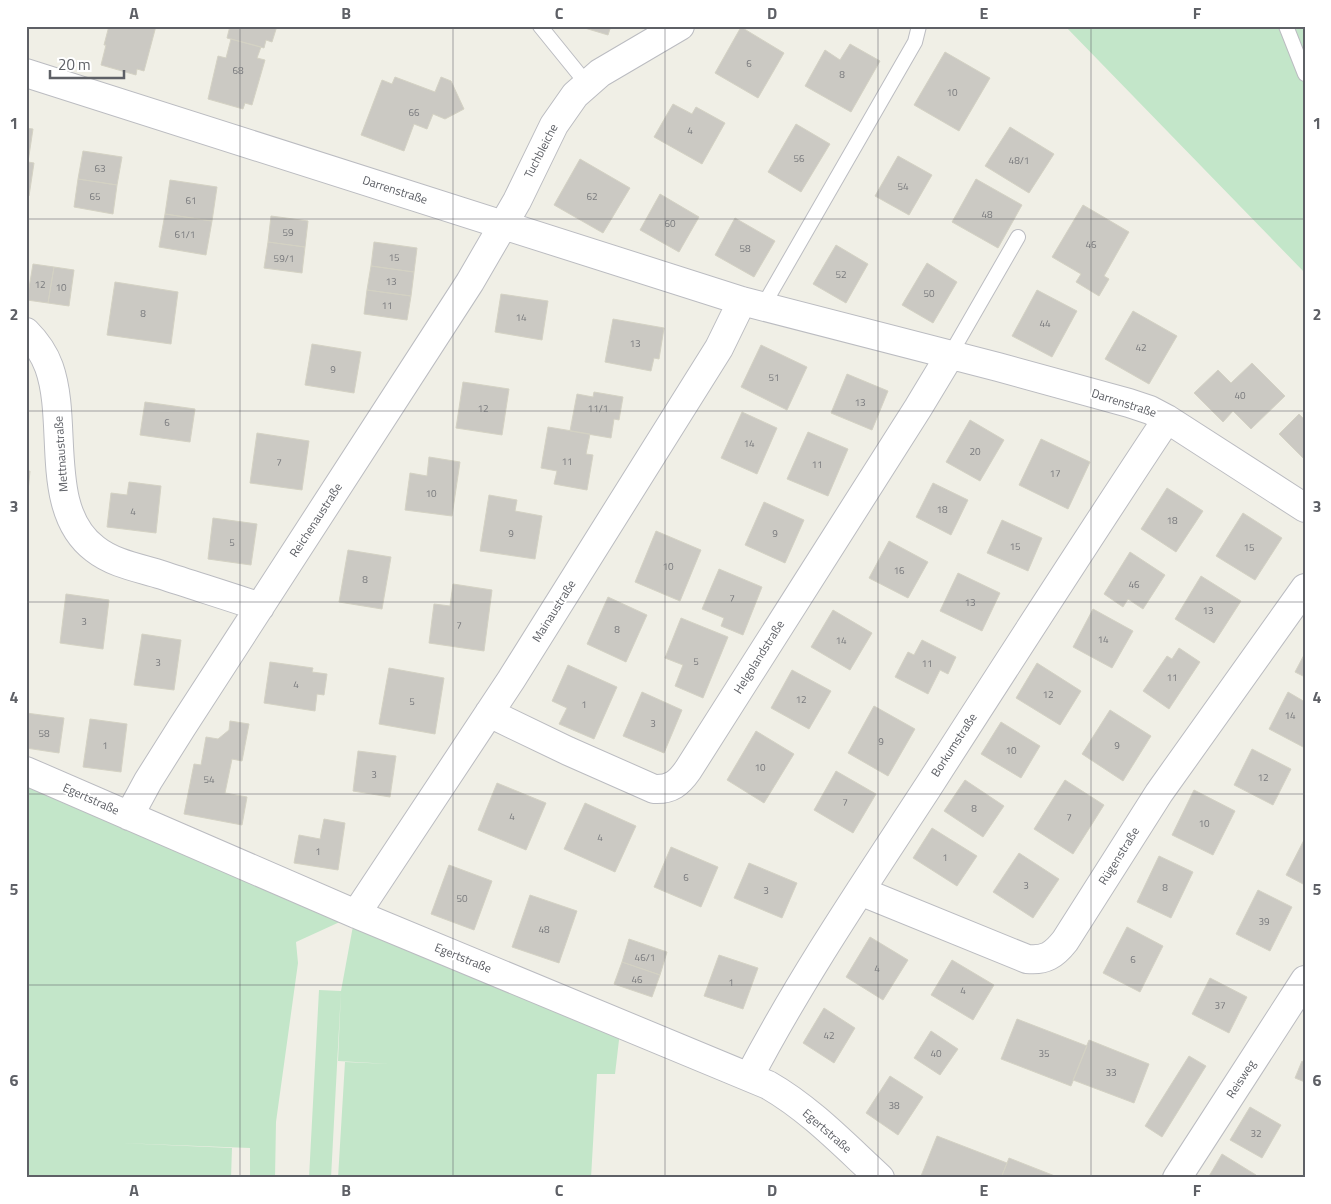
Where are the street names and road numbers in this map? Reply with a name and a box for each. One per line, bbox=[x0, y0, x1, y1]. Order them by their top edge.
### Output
street label: Tuchbleiche bbox=[519, 120, 562, 181]
street label: Darrenstraße bbox=[360, 170, 430, 209]
street label: Darrenstraße bbox=[1089, 383, 1159, 422]
street label: Mettnaustraße bbox=[48, 415, 73, 493]
street label: Reichenaustraße bbox=[284, 479, 347, 561]
street label: Mainaustraße bbox=[527, 576, 580, 646]
street label: Helgolandstraße bbox=[728, 616, 789, 697]
street label: Borkumstraße bbox=[926, 709, 981, 780]
street label: Egertstraße bbox=[60, 778, 122, 819]
street label: Rügenstraße bbox=[1093, 823, 1144, 888]
street label: Egertstraße bbox=[432, 937, 495, 978]
street label: Reisweg bbox=[1221, 1056, 1260, 1102]
street label: Egertstraße bbox=[798, 1104, 856, 1157]

